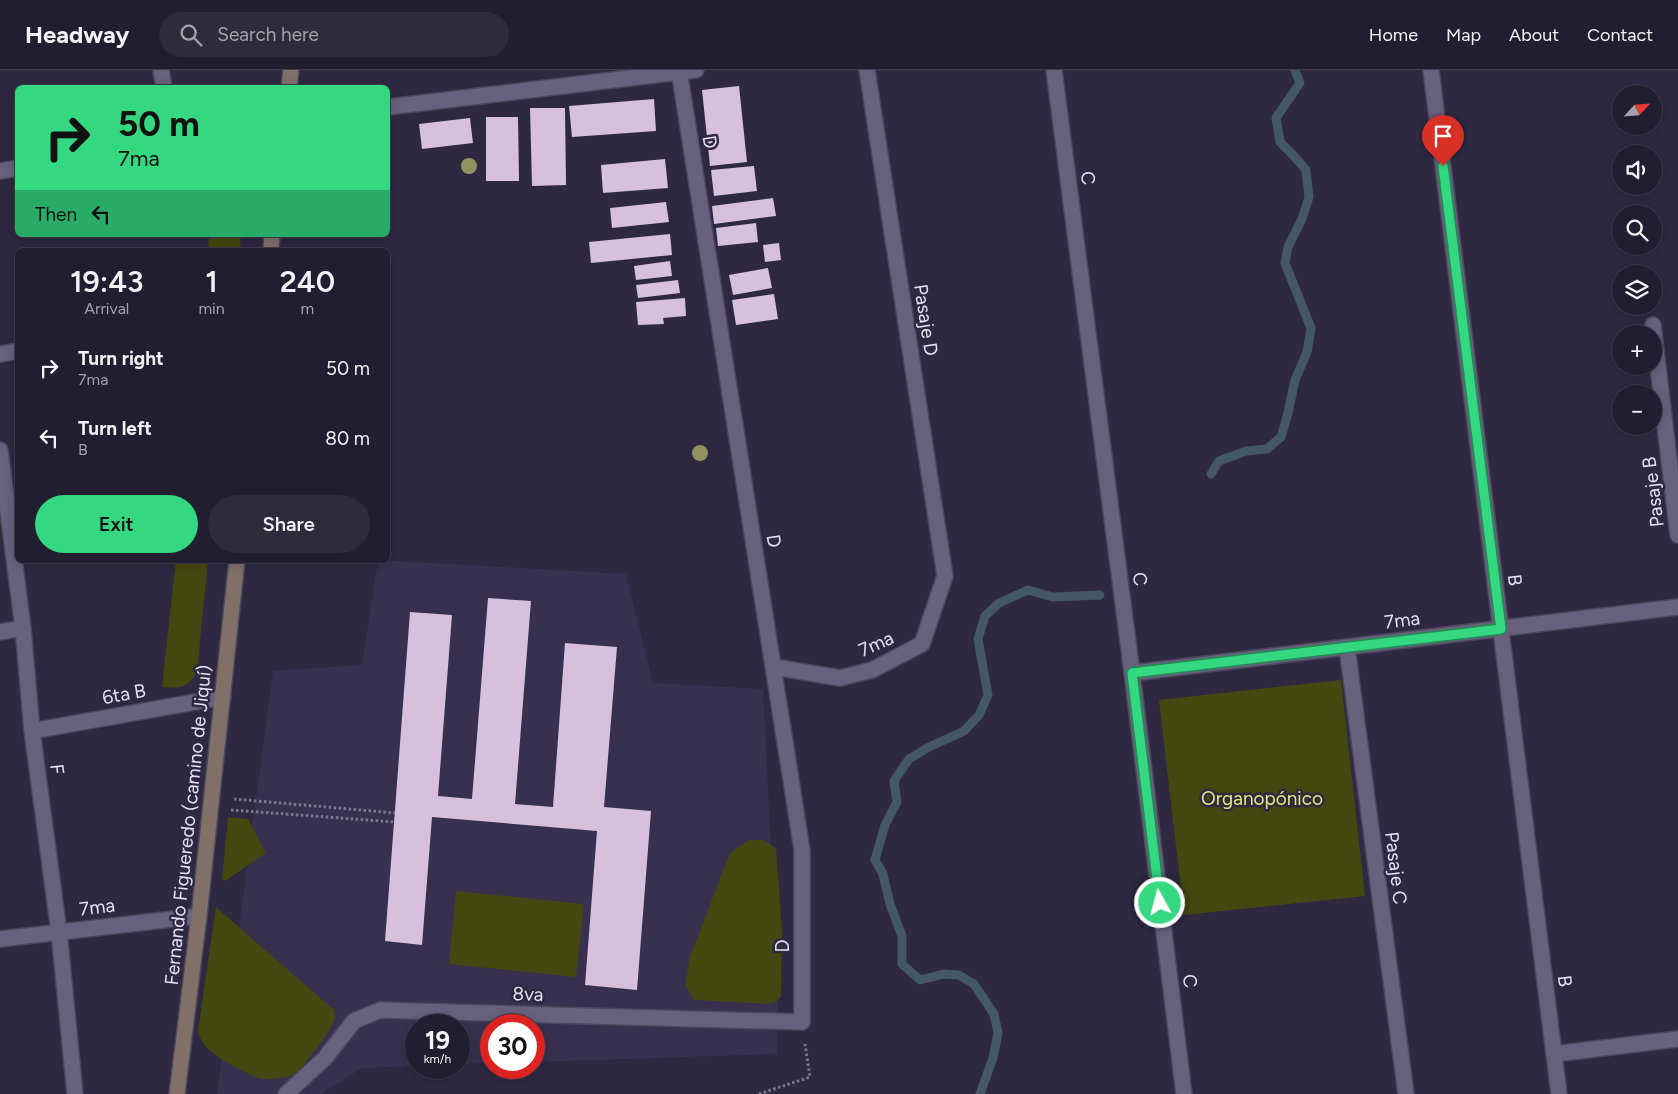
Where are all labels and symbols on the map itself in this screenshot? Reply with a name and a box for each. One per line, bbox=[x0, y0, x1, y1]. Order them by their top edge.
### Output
north arrow bbox=[1612, 85, 1662, 135]
pin bbox=[1422, 115, 1464, 166]
street label: D bbox=[698, 134, 722, 150]
street label: C bbox=[1076, 170, 1100, 186]
street label: Pasaje D bbox=[909, 282, 943, 358]
street label: Pasaje B bbox=[1637, 455, 1669, 529]
street label: D bbox=[762, 533, 786, 549]
street label: C bbox=[1128, 571, 1152, 587]
street label: B bbox=[1503, 573, 1527, 587]
street label: 7ma bbox=[1383, 606, 1421, 634]
street label: 7ma bbox=[855, 626, 897, 662]
street label: Fernando Figueredo (camino de Jiquí) bbox=[160, 664, 216, 986]
street label: 6ta B bbox=[100, 679, 148, 709]
street label: F bbox=[45, 762, 69, 776]
park label: Organopónico bbox=[1201, 787, 1323, 810]
street label: Pasaje C bbox=[1380, 830, 1412, 906]
position arrow bbox=[1133, 876, 1185, 928]
street label: 7ma bbox=[78, 893, 116, 921]
street label: D bbox=[771, 939, 794, 953]
street label: C bbox=[1178, 973, 1202, 989]
street label: B bbox=[1553, 974, 1577, 988]
street label: 8va bbox=[512, 982, 544, 1006]
speed limit sign: 30 bbox=[480, 1014, 545, 1079]

